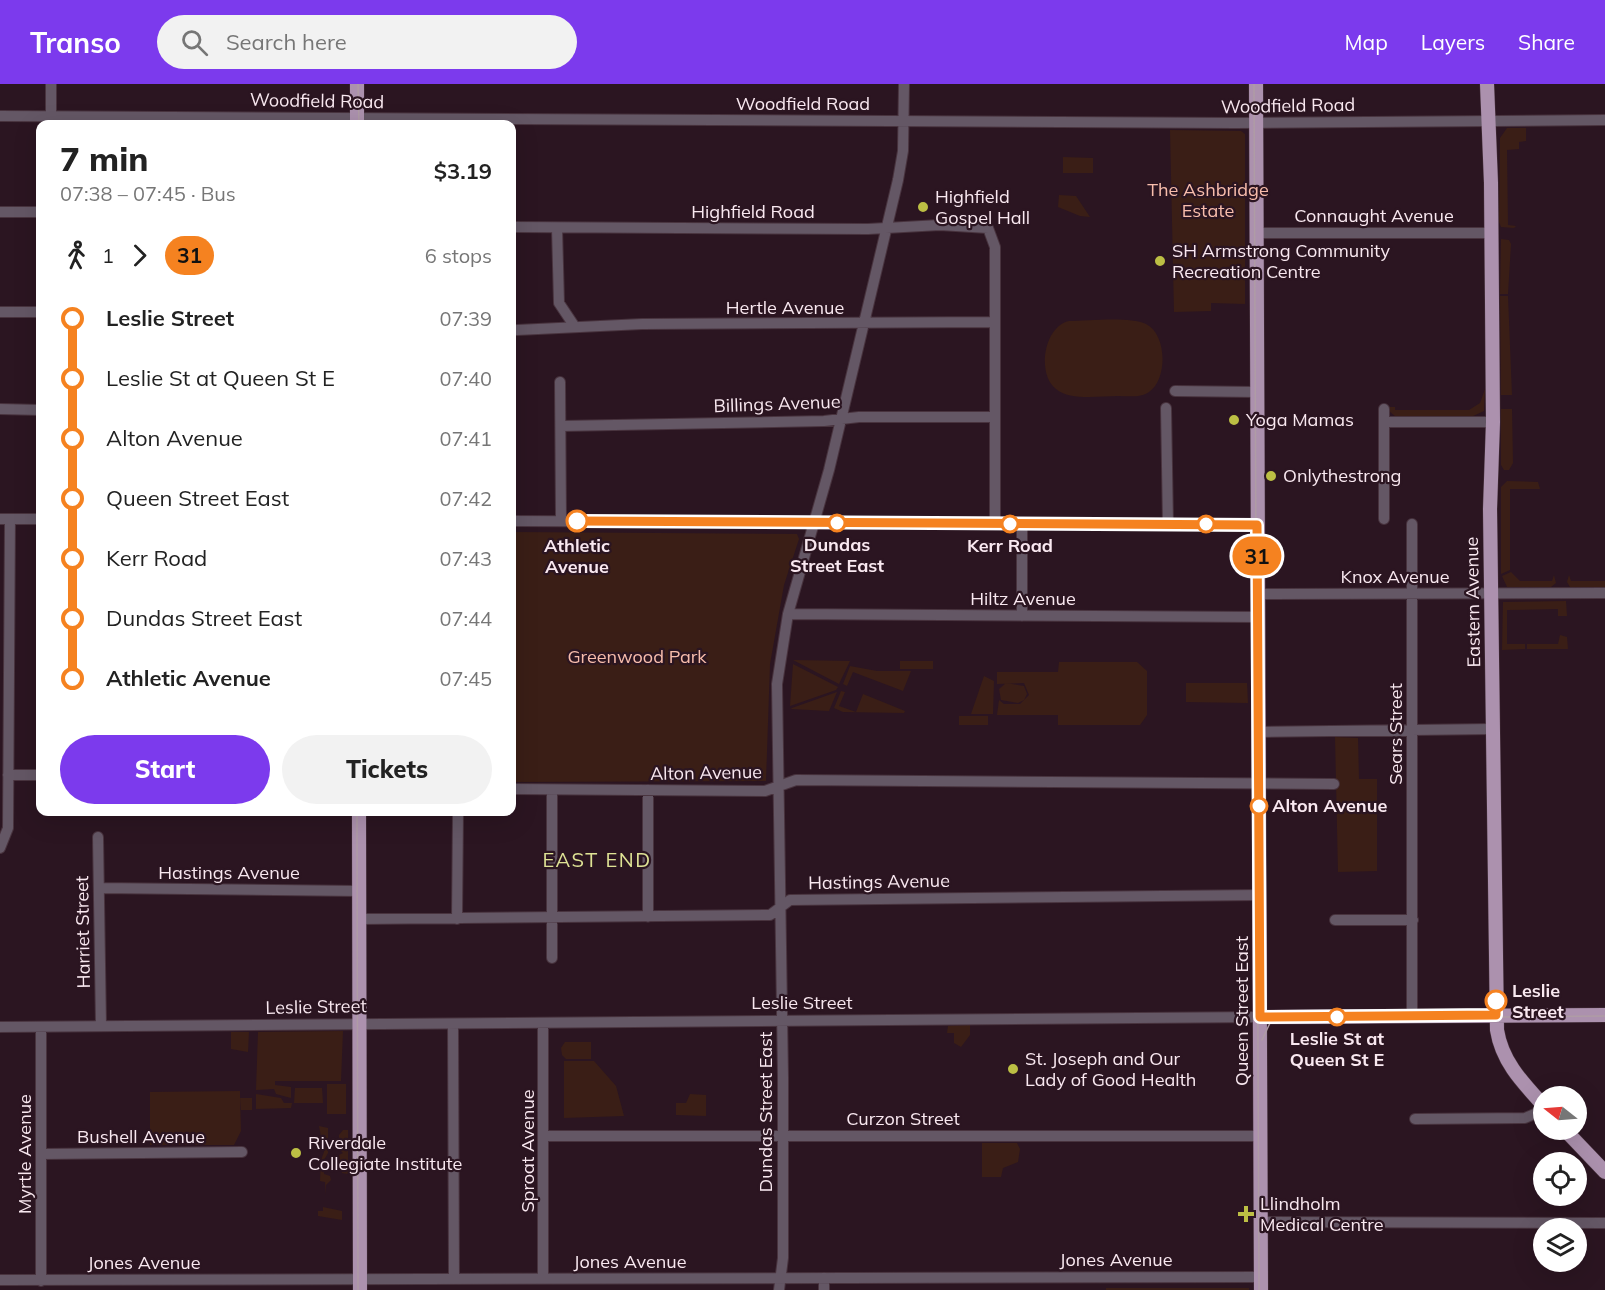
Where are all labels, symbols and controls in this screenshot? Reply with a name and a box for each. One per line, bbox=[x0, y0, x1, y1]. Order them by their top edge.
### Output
search box bbox=[157, 15, 577, 69]
text: Transo bbox=[30, 25, 121, 60]
icon: search bbox=[178, 26, 211, 59]
text: Search here bbox=[226, 28, 347, 56]
text: Map bbox=[1345, 29, 1388, 55]
text: Layers bbox=[1421, 29, 1485, 55]
text: Share bbox=[1518, 29, 1575, 55]
street label: Woodfield Road bbox=[250, 88, 384, 113]
street label: Woodfield Road bbox=[736, 92, 870, 115]
street label: Woodfield Road bbox=[1221, 93, 1355, 118]
text: 7 min bbox=[60, 138, 148, 179]
text: $3.19 bbox=[434, 157, 492, 185]
park label: The Ashbridge Estate bbox=[1147, 178, 1269, 222]
text: 07:38 – 07:45 · Bus bbox=[60, 181, 236, 206]
place label: Highfield Gospel Hall bbox=[935, 185, 1030, 229]
street label: Highfield Road bbox=[691, 200, 815, 223]
marker: Highfield Gospel Hall bbox=[916, 200, 930, 214]
street label: Connaught Avenue bbox=[1294, 204, 1454, 227]
icon: walk bbox=[60, 239, 93, 272]
icon: forward bbox=[123, 239, 156, 272]
place label: SH Armstrong Community Recreation Centre bbox=[1172, 239, 1390, 283]
text: 31 bbox=[177, 242, 202, 268]
text: 1 bbox=[102, 243, 114, 268]
text: 6 stops bbox=[425, 243, 492, 268]
marker: SH Armstrong Community Recreation Centre bbox=[1153, 254, 1167, 268]
street label: Hertle Avenue bbox=[726, 296, 844, 319]
text: Leslie Street bbox=[106, 304, 234, 332]
text: 07:39 bbox=[439, 306, 492, 331]
text: Leslie St at Queen St E bbox=[106, 364, 335, 392]
text: 07:40 bbox=[439, 366, 492, 391]
street label: Billings Avenue bbox=[713, 390, 841, 417]
place label: Yoga Mamas bbox=[1245, 408, 1354, 431]
marker: Yoga Mamas bbox=[1227, 413, 1241, 427]
text: Alton Avenue bbox=[106, 424, 243, 452]
text: 07:41 bbox=[439, 426, 492, 451]
place label: Onlythestrong bbox=[1283, 464, 1401, 487]
marker: Onlythestrong bbox=[1264, 469, 1278, 483]
text: Queen Street East bbox=[106, 484, 289, 512]
text: 07:42 bbox=[439, 486, 492, 511]
marker: Athletic Avenue bbox=[566, 510, 588, 532]
marker: Dundas Street East bbox=[828, 514, 846, 532]
marker: Kerr Road bbox=[1001, 515, 1019, 533]
unlabelled marker bbox=[1197, 515, 1215, 533]
place label: Dundas Street East bbox=[790, 533, 884, 577]
place label: Athletic Avenue bbox=[544, 534, 610, 578]
place label: Kerr Road bbox=[967, 534, 1053, 557]
line badge: 31 bbox=[1230, 536, 1284, 576]
street label: Eastern Avenue bbox=[1460, 537, 1485, 667]
text: 31 bbox=[1244, 543, 1270, 569]
text: Kerr Road bbox=[106, 544, 207, 572]
text: 07:43 bbox=[439, 546, 492, 571]
street label: Knox Avenue bbox=[1340, 565, 1450, 588]
street label: Hiltz Avenue bbox=[970, 587, 1076, 610]
text: Dundas Street East bbox=[106, 604, 302, 632]
text: 07:44 bbox=[439, 606, 492, 631]
park label: Greenwood Park bbox=[567, 645, 707, 668]
text: Athletic Avenue bbox=[106, 664, 271, 692]
text: 07:45 bbox=[439, 666, 492, 691]
street label: Sears Street bbox=[1384, 683, 1407, 785]
button: Start bbox=[60, 735, 270, 804]
button: Tickets bbox=[282, 735, 492, 804]
street label: Alton Avenue bbox=[650, 760, 762, 785]
place label: Alton Avenue bbox=[1272, 794, 1387, 817]
marker: Alton Avenue bbox=[1250, 797, 1268, 815]
district label: EAST END bbox=[542, 847, 652, 872]
street label: Hastings Avenue bbox=[158, 861, 300, 884]
street label: Hastings Avenue bbox=[808, 869, 950, 894]
street label: Harriet Street bbox=[70, 876, 95, 988]
street label: Queen Street East bbox=[1230, 936, 1253, 1086]
place label: Leslie Street bbox=[1512, 979, 1564, 1023]
marker: Leslie Street bbox=[1485, 990, 1507, 1012]
street label: Leslie Street bbox=[751, 991, 853, 1014]
street label: Leslie Street bbox=[265, 994, 367, 1019]
marker: Leslie St at Queen St E bbox=[1328, 1008, 1346, 1026]
place label: Leslie St at Queen St E bbox=[1290, 1027, 1384, 1071]
street label: Dundas Street East bbox=[754, 1032, 777, 1192]
place label: St. Joseph and Our Lady of Good Health bbox=[1025, 1047, 1196, 1091]
marker: St. Joseph and Our Lady of Good Health bbox=[1006, 1062, 1020, 1076]
north arrow bbox=[1533, 1086, 1587, 1140]
map controls bbox=[1533, 1086, 1587, 1272]
street label: Sproat Avenue bbox=[516, 1089, 539, 1213]
street label: Myrtle Avenue bbox=[13, 1094, 36, 1214]
street label: Curzon Street bbox=[846, 1107, 960, 1130]
street label: Bushell Avenue bbox=[77, 1125, 205, 1148]
place label: Riverdale Collegiate Institute bbox=[308, 1131, 462, 1175]
marker: Riverdale Collegiate Institute bbox=[289, 1146, 303, 1160]
button: locate bbox=[1533, 1152, 1587, 1206]
place label: Llindholm Medical Centre bbox=[1260, 1192, 1383, 1236]
marker: Llindholm Medical Centre bbox=[1237, 1205, 1255, 1223]
button: layers bbox=[1533, 1218, 1587, 1272]
street label: Jones Avenue bbox=[1060, 1248, 1172, 1271]
street label: Jones Avenue bbox=[574, 1250, 686, 1273]
street label: Jones Avenue bbox=[88, 1251, 200, 1274]

